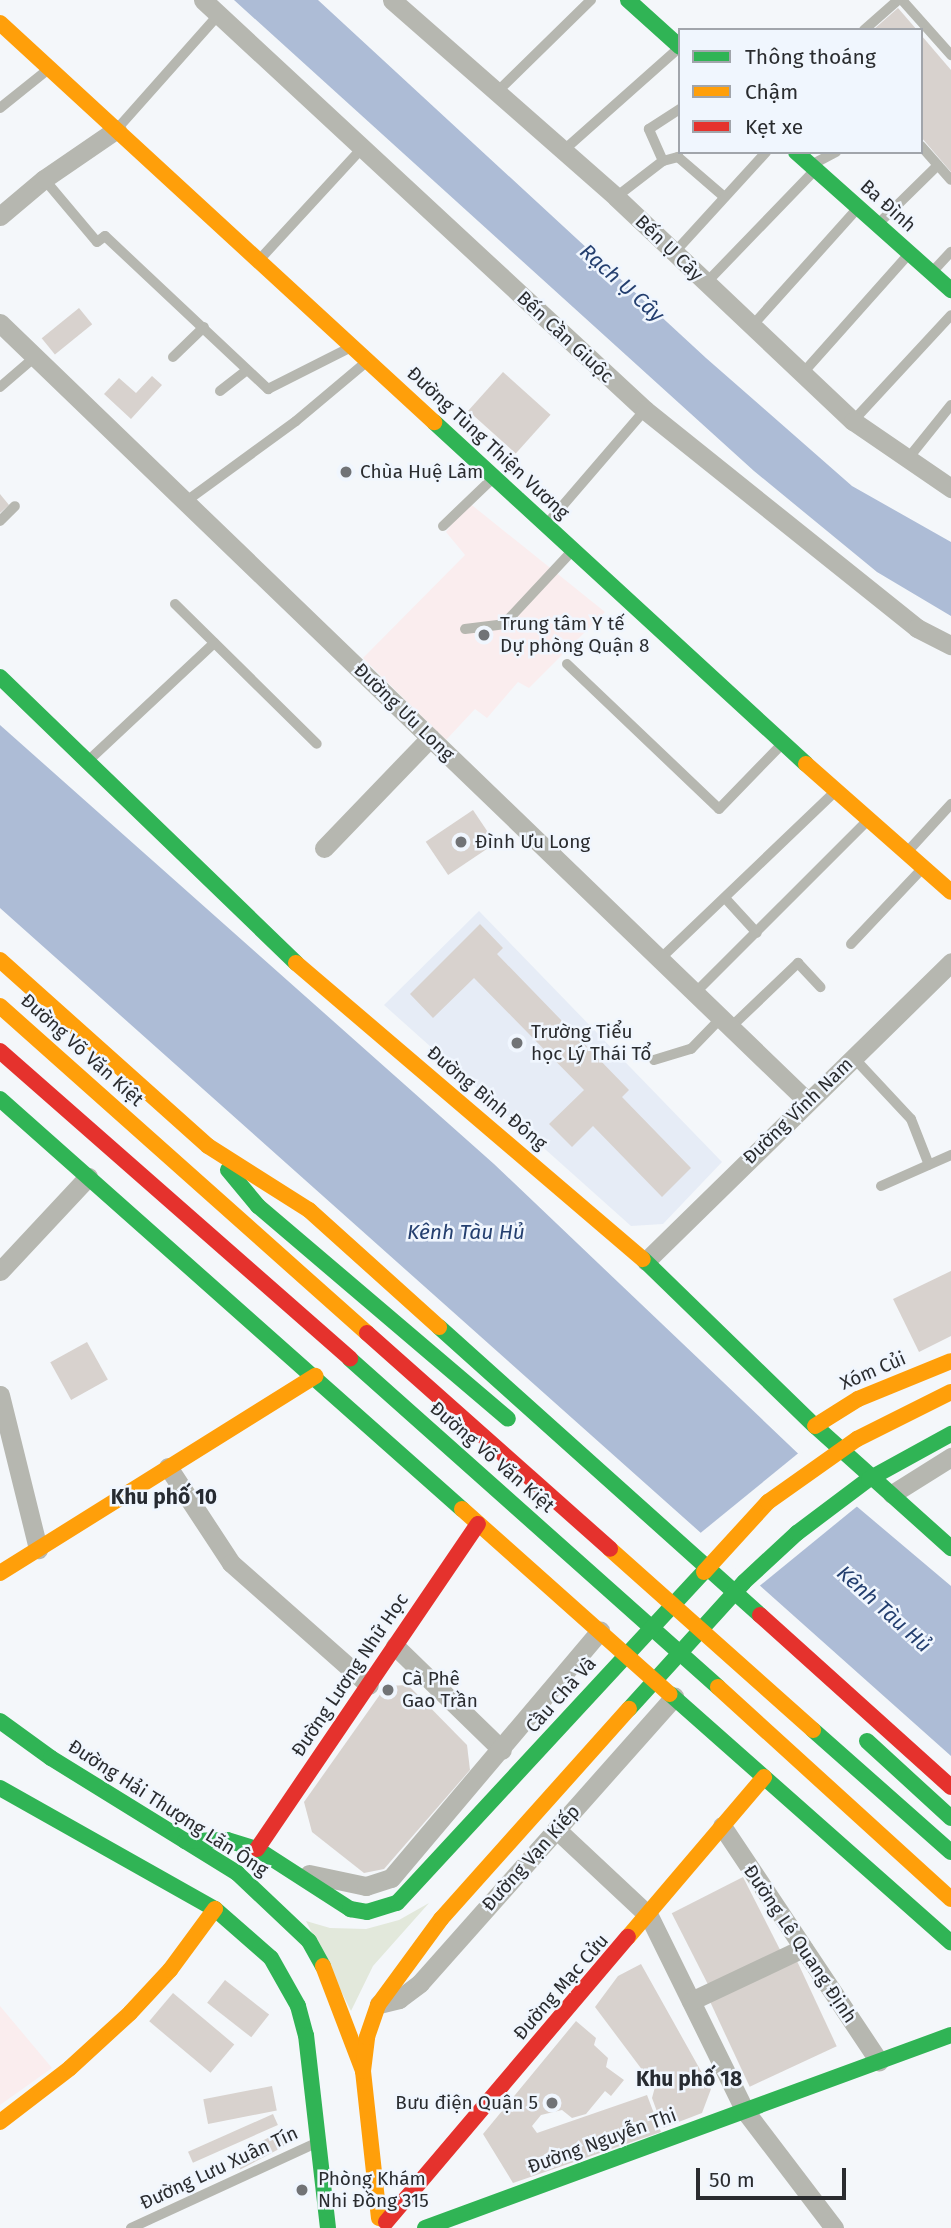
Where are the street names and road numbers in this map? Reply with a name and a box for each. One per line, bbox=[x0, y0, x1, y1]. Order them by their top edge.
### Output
street label: Ba Đình bbox=[855, 175, 921, 237]
street label: Bến Ụ Cây bbox=[630, 210, 708, 286]
street label: Bến Cần Giuộc bbox=[512, 287, 618, 387]
street label: Đường Tùng Thiện Vương bbox=[402, 362, 574, 524]
street label: Đường Ưu Long bbox=[349, 658, 459, 766]
street label: Đường Võ Văn Kiệt bbox=[16, 989, 148, 1111]
street label: Đường Bình Đông bbox=[422, 1041, 552, 1155]
street label: Đường Vĩnh Nam bbox=[738, 1053, 858, 1169]
street label: Xóm Củi bbox=[837, 1347, 909, 1395]
street label: Đường Võ Văn Kiệt bbox=[425, 1397, 559, 1517]
street label: Đường Lương Nhữ Học bbox=[287, 1589, 413, 1761]
street label: Cầu Chà Và bbox=[521, 1652, 601, 1738]
street label: Đường Hải Thượng Lãn Ông bbox=[64, 1735, 272, 1881]
street label: Đường Vạn Kiếp bbox=[477, 1800, 585, 1916]
street label: Đường Lê Quang Định bbox=[739, 1861, 861, 2027]
street label: Đường Mạc Cửu bbox=[509, 1929, 613, 2045]
street label: Đường Nguyễn Thi bbox=[524, 2103, 680, 2179]
street label: Đường Lưu Xuân Tín bbox=[136, 2121, 302, 2215]

